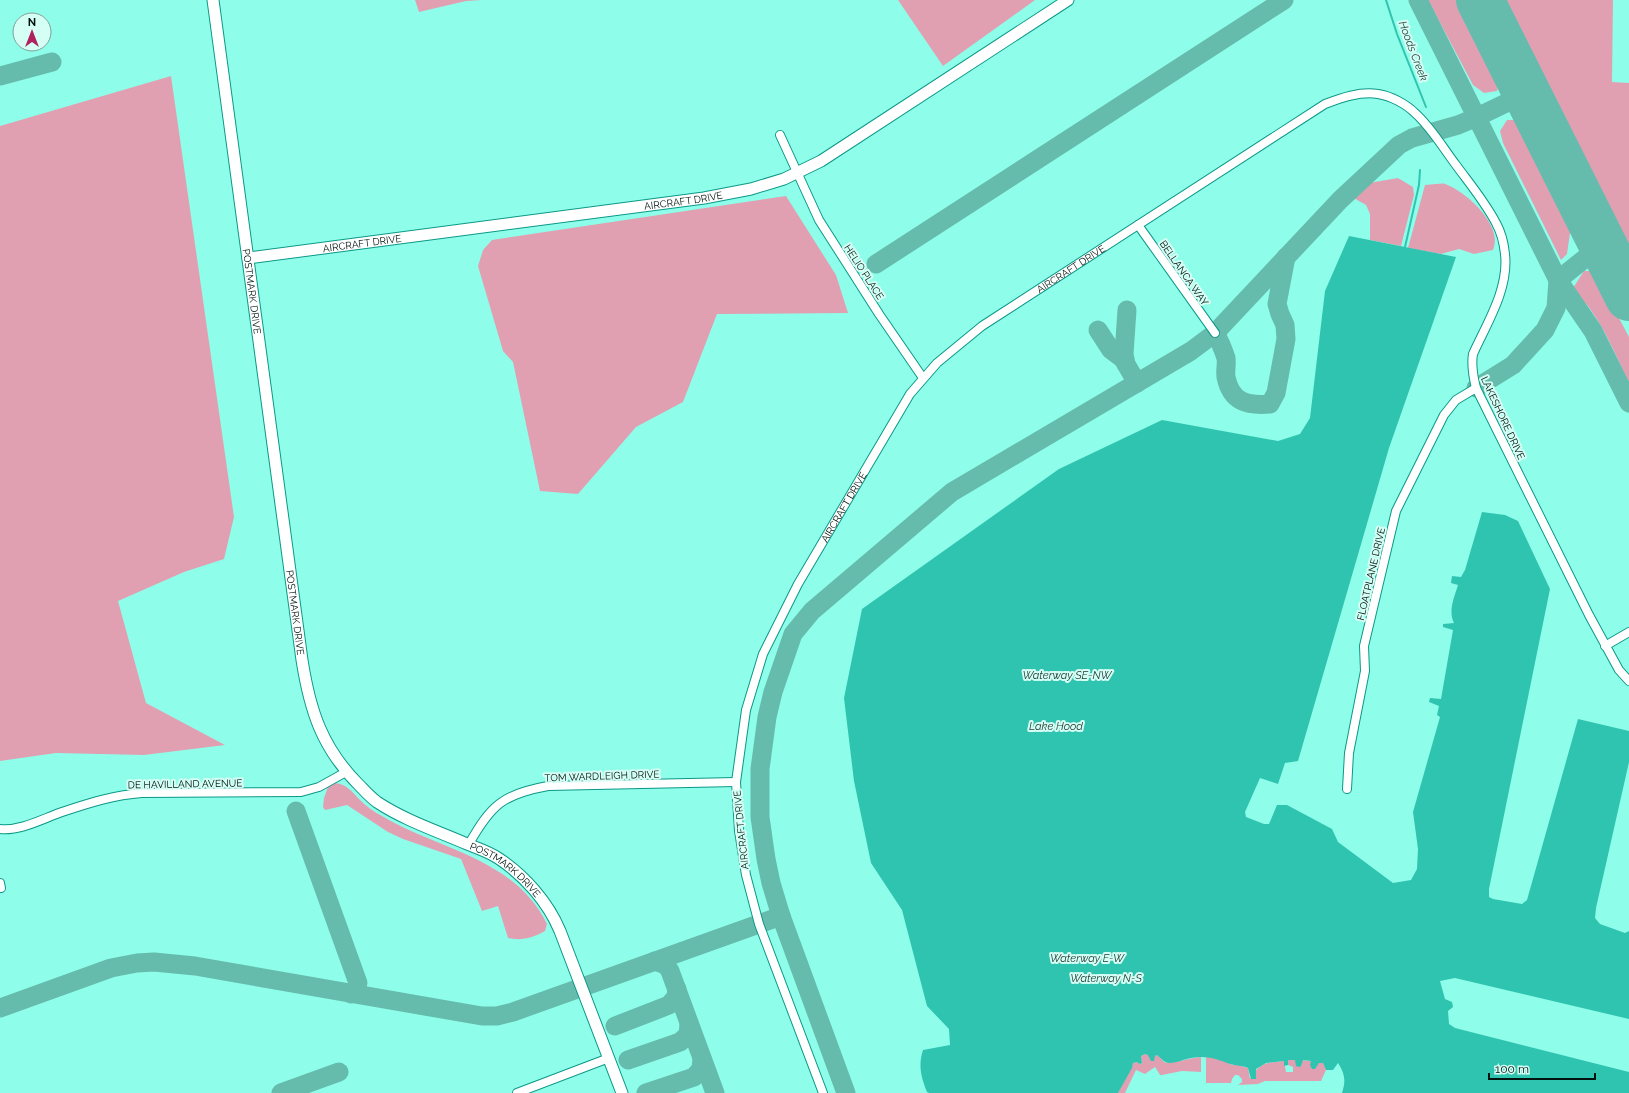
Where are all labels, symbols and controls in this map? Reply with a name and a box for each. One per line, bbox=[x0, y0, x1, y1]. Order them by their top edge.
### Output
north arrow bbox=[12, 12, 52, 52]
text: N bbox=[28, 16, 36, 29]
water label: Hoods Creek bbox=[1396, 19, 1430, 83]
street label: AIRCRAFT DRIVE bbox=[643, 189, 723, 211]
street label: AIRCRAFT DRIVE bbox=[322, 232, 402, 254]
street label: BELLANCA WAY bbox=[1158, 238, 1211, 308]
street label: HELIO PLACE bbox=[842, 242, 886, 302]
street label: AIRCRAFT DRIVE bbox=[1034, 243, 1107, 295]
street label: POSTMARK DRIVE bbox=[241, 248, 263, 335]
street label: LAKESHORE DRIVE bbox=[1479, 375, 1527, 461]
street label: AIRCRAFT DRIVE bbox=[819, 470, 868, 544]
street label: FLOATPLANE DRIVE bbox=[1355, 526, 1387, 622]
street label: POSTMARK DRIVE bbox=[284, 569, 307, 656]
water label: Waterway SE-NW bbox=[1023, 669, 1113, 682]
water label: Lake Hood bbox=[1029, 720, 1083, 733]
street label: TOM WARDLEIGH DRIVE bbox=[544, 768, 660, 784]
street label: DE HAVILLAND AVENUE bbox=[128, 778, 242, 790]
street label: AIRCRAFT DRIVE bbox=[731, 790, 751, 870]
street label: POSTMARK DRIVE bbox=[468, 840, 543, 899]
water label: Waterway E-W bbox=[1050, 952, 1125, 965]
water label: Waterway N-S bbox=[1070, 972, 1142, 985]
scale bar bbox=[1489, 1055, 1595, 1081]
text: 100 m bbox=[1495, 1062, 1529, 1076]

